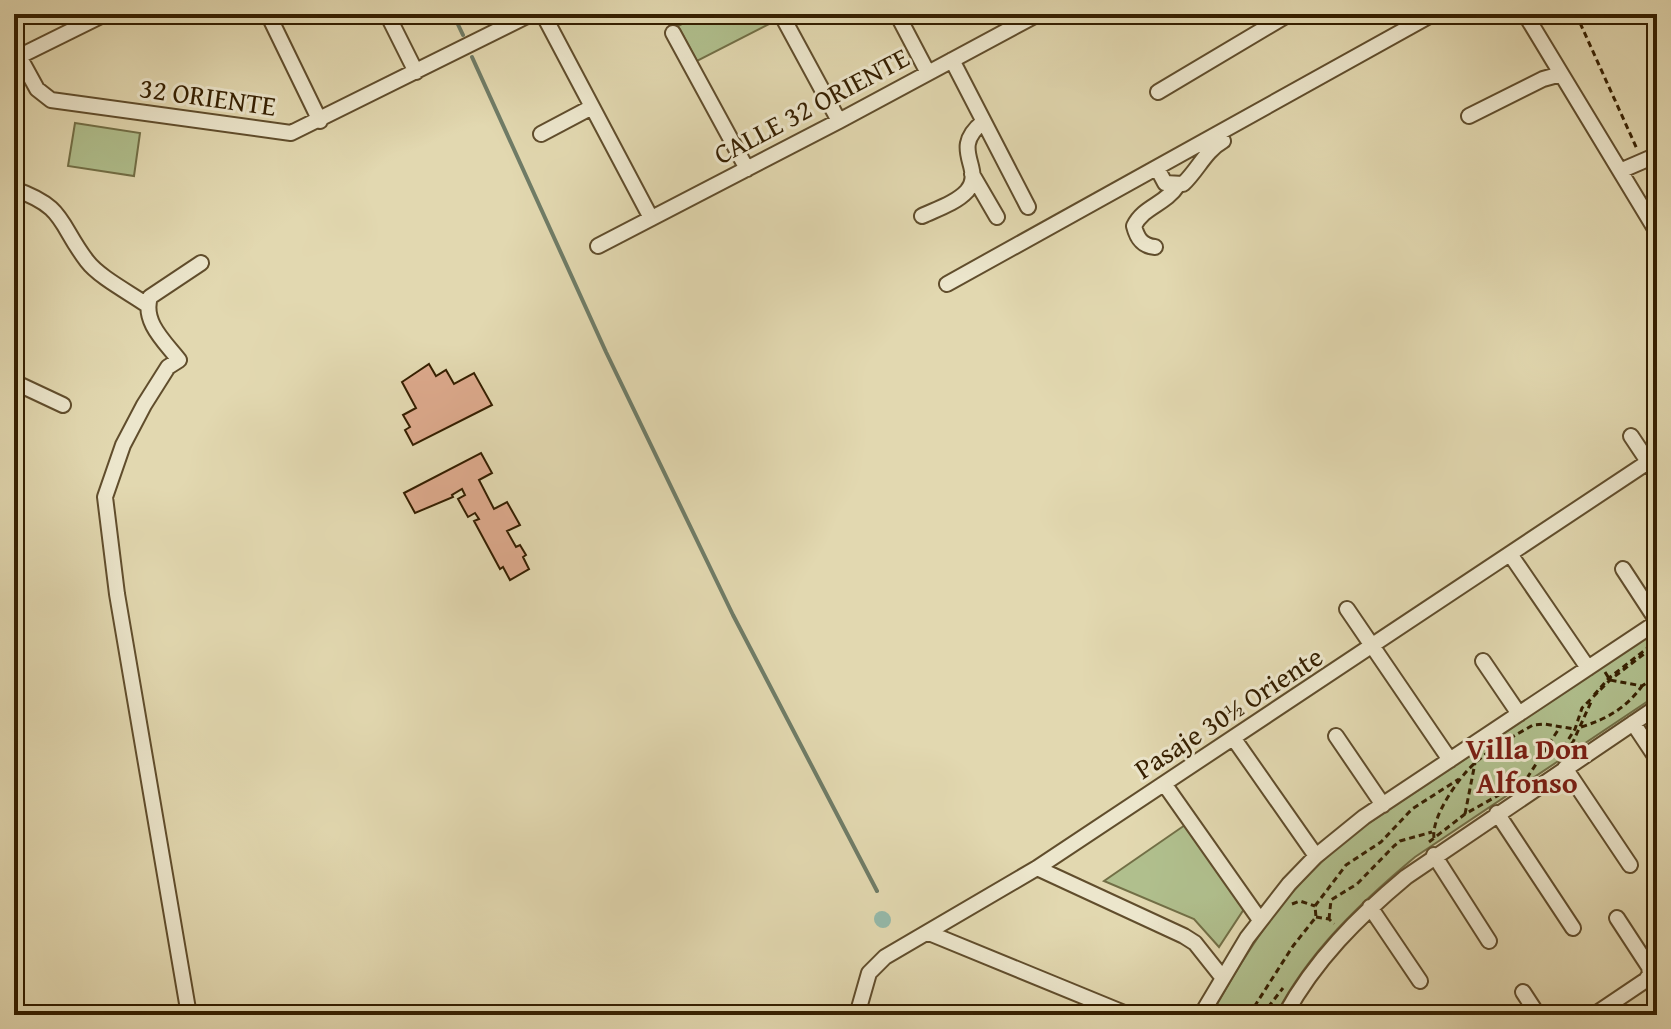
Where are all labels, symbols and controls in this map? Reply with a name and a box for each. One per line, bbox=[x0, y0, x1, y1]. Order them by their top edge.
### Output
street label: CALLE 32 ORIENTE bbox=[706, 36, 916, 174]
street label: 32 ORIENTE bbox=[137, 66, 279, 126]
street label: Pasaje 30½ Oriente bbox=[1126, 636, 1330, 788]
district label: Villa Don Alfonso bbox=[1465, 726, 1589, 804]

